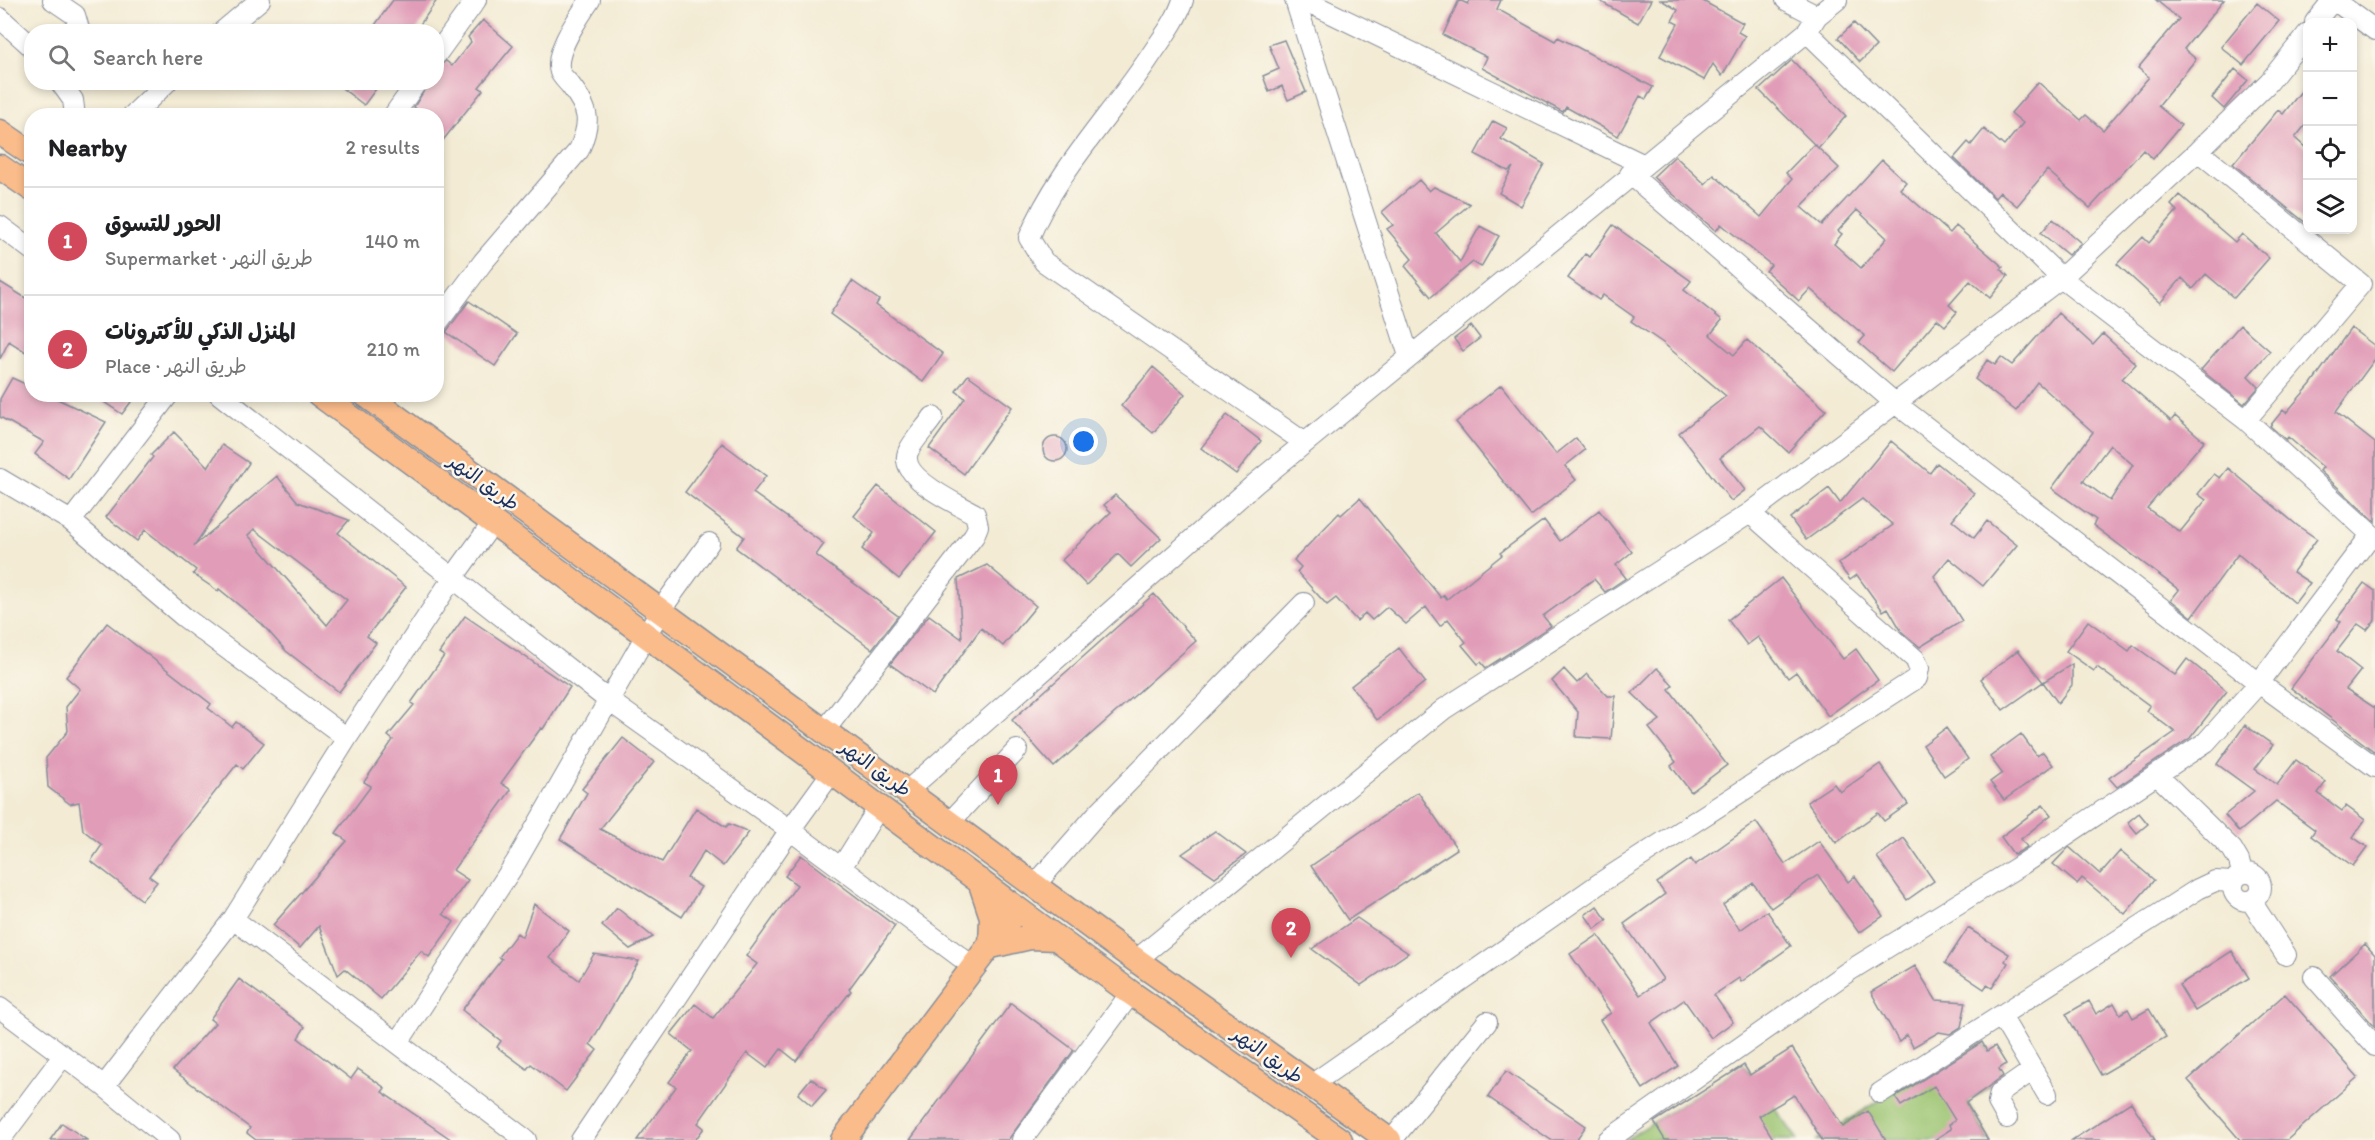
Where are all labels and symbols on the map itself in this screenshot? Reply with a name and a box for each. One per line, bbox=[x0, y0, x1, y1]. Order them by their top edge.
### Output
your location bbox=[1069, 427, 1098, 456]
street label: طريق النهر bbox=[442, 447, 524, 516]
street label: طريق النهر bbox=[834, 733, 916, 802]
pin: 1 bbox=[978, 756, 1018, 805]
pin: 2 bbox=[1272, 908, 1310, 958]
street label: طريق النهر bbox=[1226, 1020, 1308, 1089]

